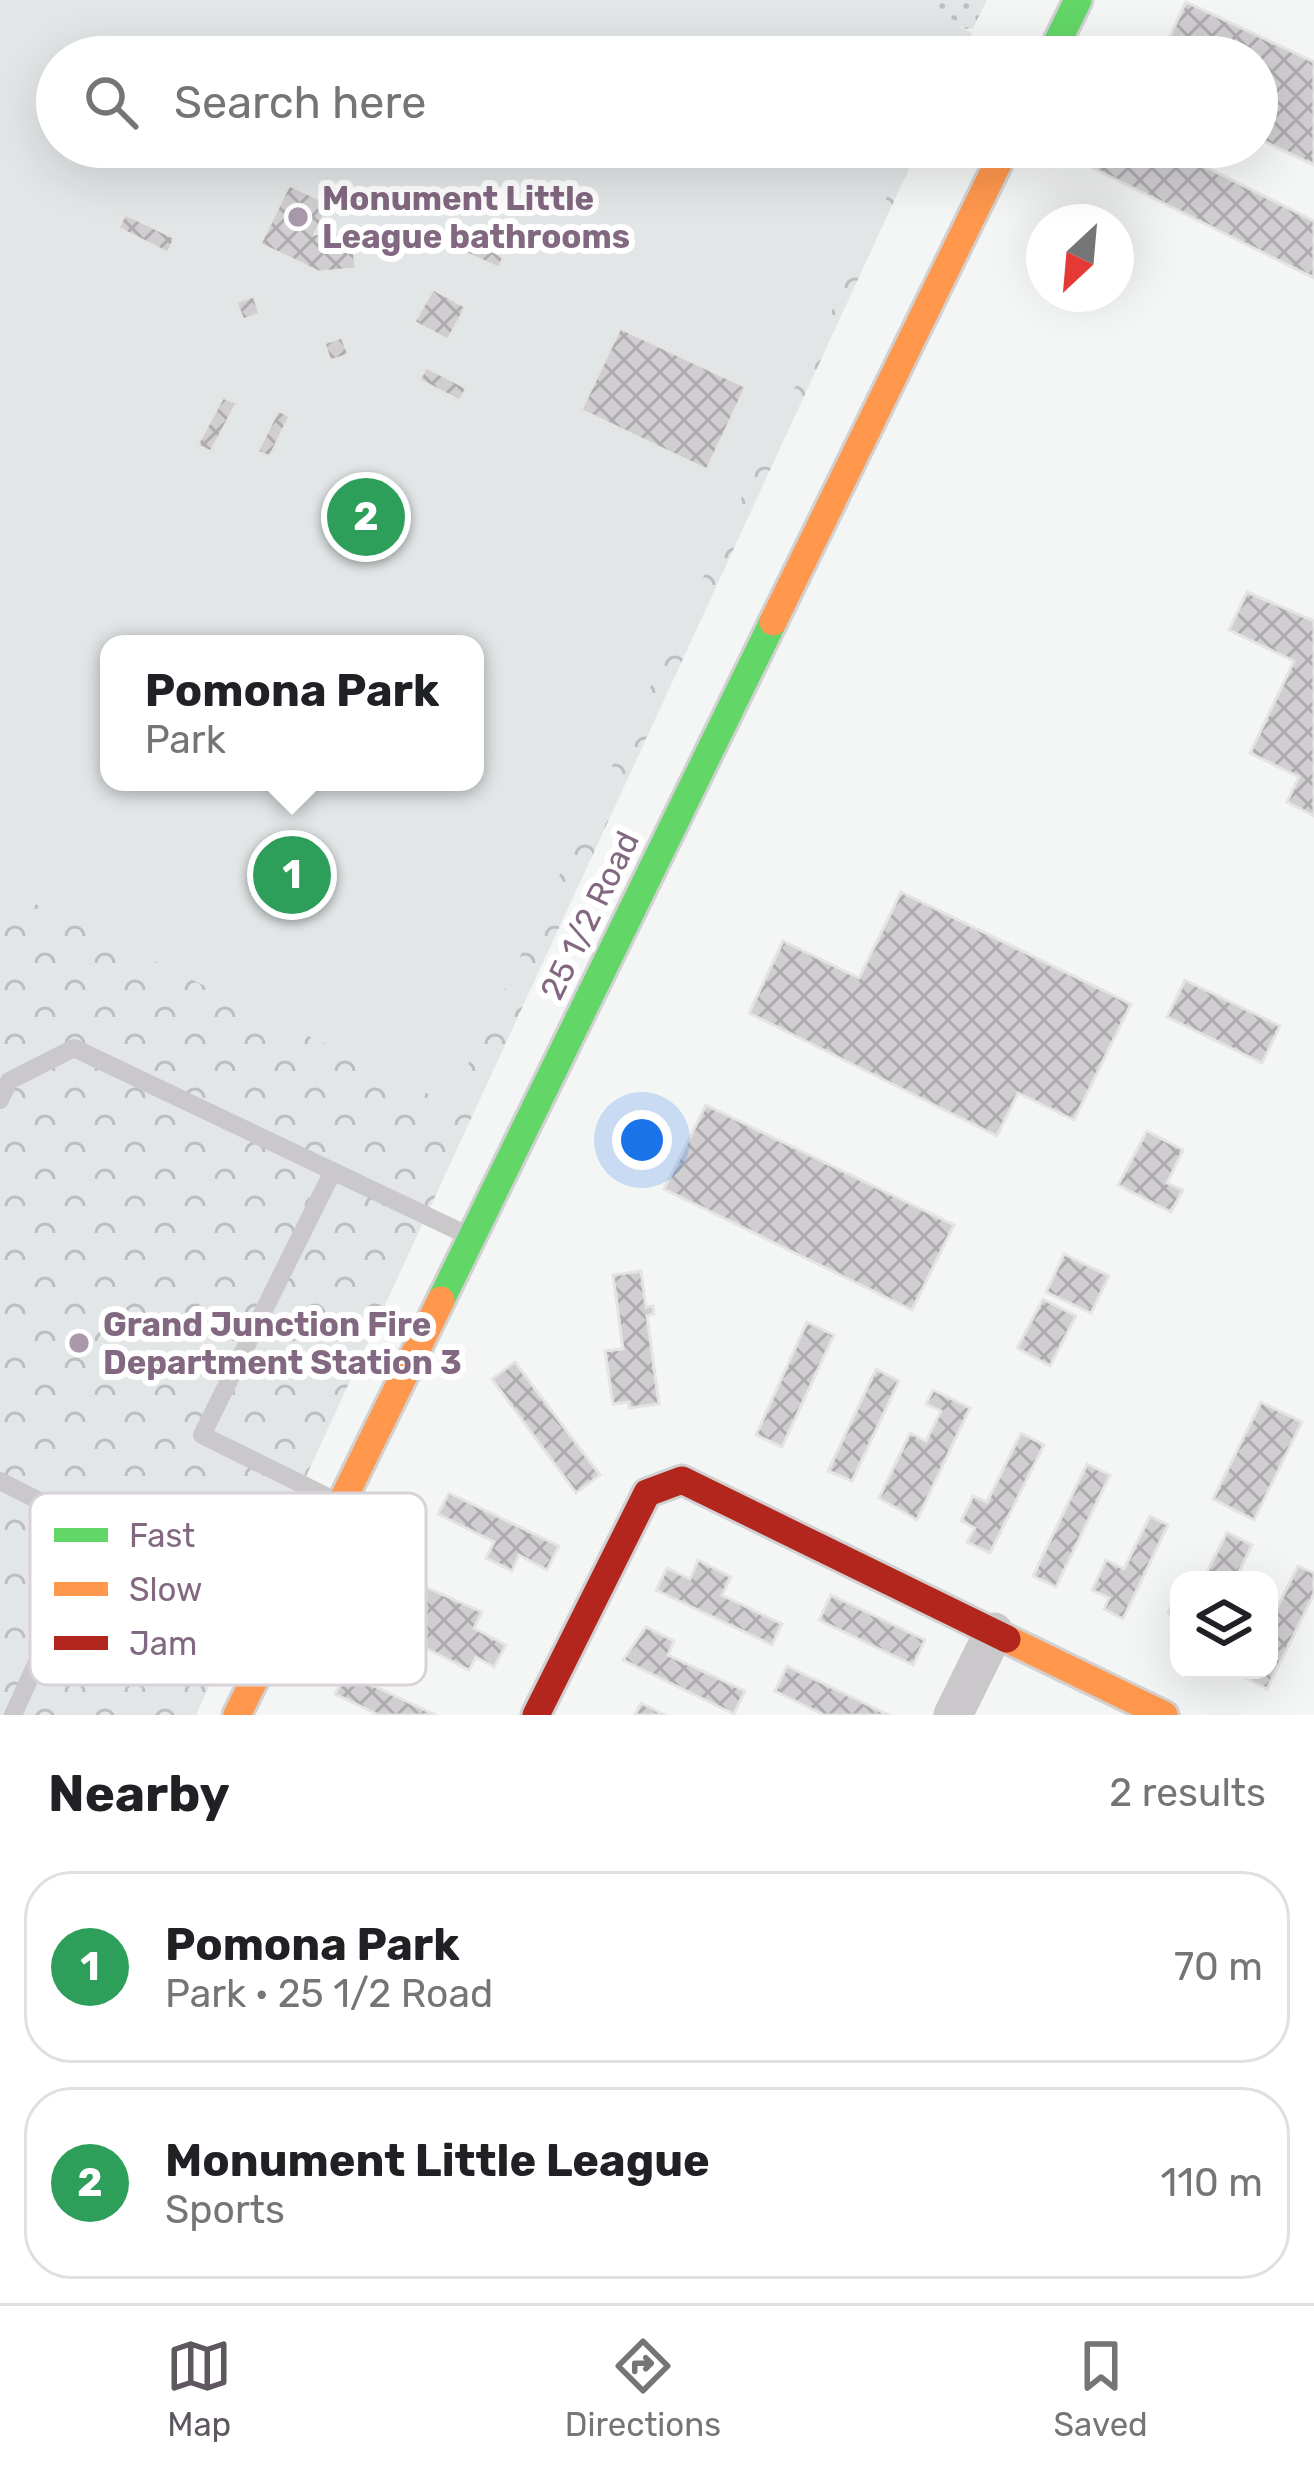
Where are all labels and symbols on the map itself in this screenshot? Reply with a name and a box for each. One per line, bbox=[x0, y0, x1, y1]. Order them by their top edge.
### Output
place label: Monument Little League bathrooms bbox=[322, 179, 630, 256]
marker: Monument Little League bathrooms bbox=[285, 204, 311, 230]
north arrow bbox=[1026, 204, 1134, 312]
pin: 2 bbox=[327, 472, 405, 562]
street label: 25 1/2 Road bbox=[532, 825, 647, 1006]
pin: 1 bbox=[253, 830, 331, 920]
your location bbox=[612, 1110, 672, 1170]
place label: Grand Junction Fire Department Station 3 bbox=[103, 1305, 462, 1382]
marker: Grand Junction Fire Department Station 3 bbox=[66, 1330, 92, 1356]
legend bbox=[30, 1493, 426, 1685]
text: Fast bbox=[129, 1516, 195, 1555]
text: Slow bbox=[129, 1570, 203, 1609]
text: Jam bbox=[129, 1624, 197, 1663]

